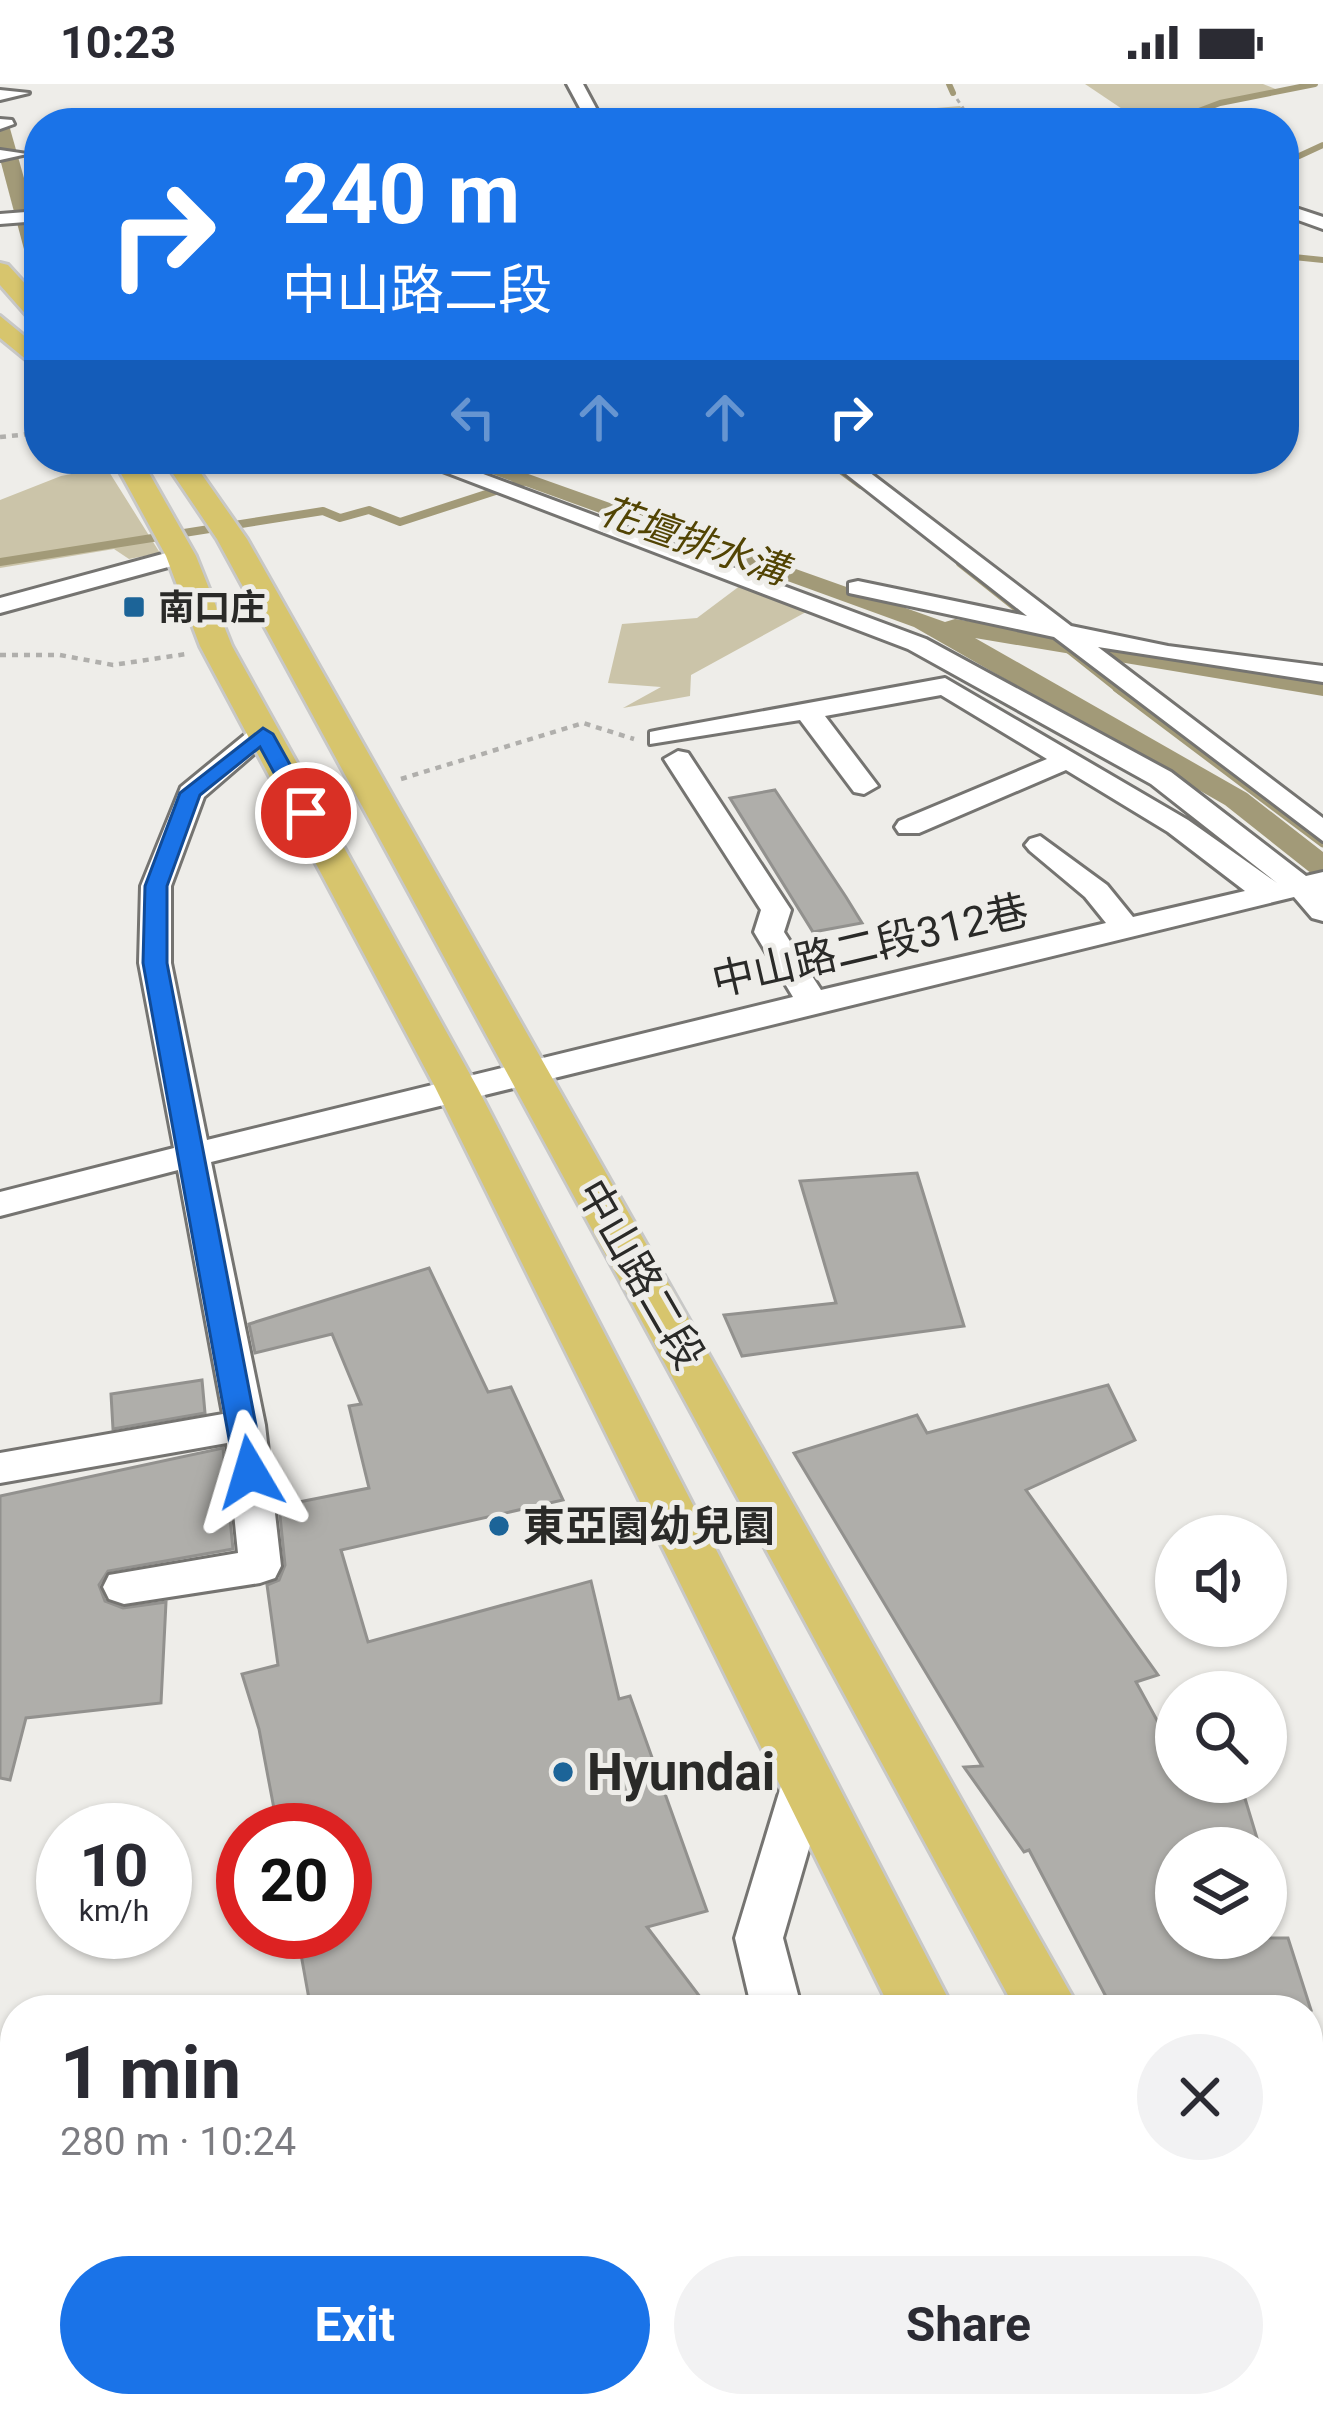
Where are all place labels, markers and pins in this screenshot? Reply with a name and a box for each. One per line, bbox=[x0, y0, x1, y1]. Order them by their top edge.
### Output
place label: 南口庄 bbox=[158, 587, 266, 629]
marker: 南口庄 bbox=[121, 594, 147, 620]
pin bbox=[255, 762, 357, 864]
place label: 東亞園幼兒園 bbox=[523, 1502, 775, 1551]
marker: 東亞園幼兒園 bbox=[486, 1513, 512, 1539]
place label: Hyundai bbox=[587, 1743, 775, 1802]
marker: Hyundai bbox=[550, 1759, 576, 1785]

